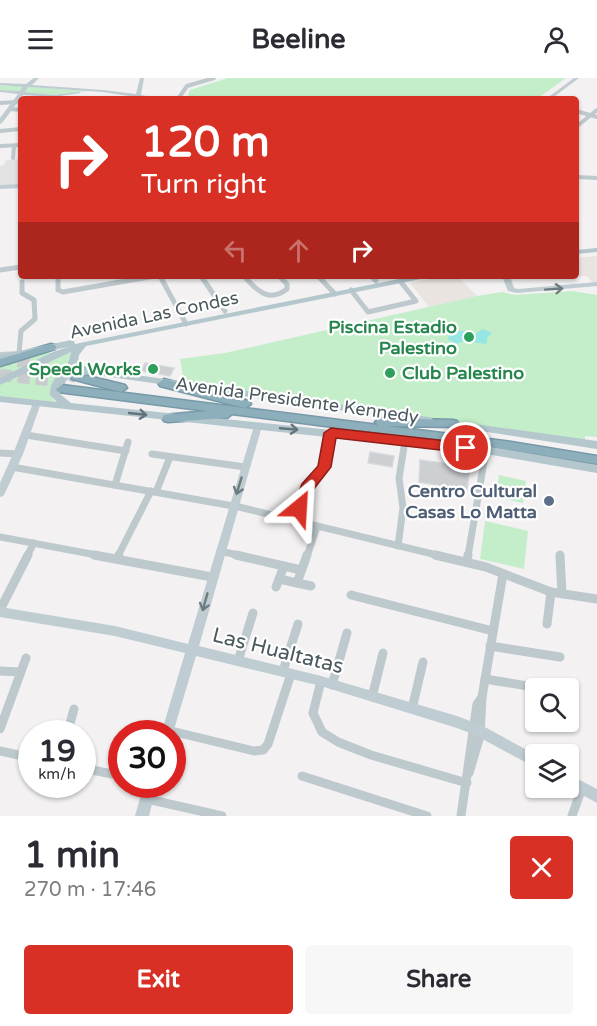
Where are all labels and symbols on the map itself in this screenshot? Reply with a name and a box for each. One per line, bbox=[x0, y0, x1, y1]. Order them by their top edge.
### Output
one-way arrow bbox=[543, 283, 563, 294]
street label: Avenida Las Condes bbox=[68, 286, 240, 344]
place label: Piscina Estadio Palestino bbox=[328, 316, 457, 359]
marker: Piscina Estadio Palestino bbox=[462, 330, 476, 344]
place label: Speed Works bbox=[29, 358, 141, 380]
marker: Speed Works bbox=[146, 362, 160, 376]
place label: Club Palestino bbox=[402, 362, 524, 384]
marker: Club Palestino bbox=[383, 366, 397, 380]
street label: Avenida Presidente Kennedy bbox=[174, 372, 420, 428]
one-way arrow bbox=[127, 409, 147, 420]
pin bbox=[440, 422, 491, 473]
one-way arrow bbox=[279, 424, 298, 435]
one-way arrow bbox=[233, 476, 244, 495]
position arrow bbox=[267, 476, 331, 540]
place label: Centro Cultural Casas Lo Matta bbox=[405, 480, 537, 523]
marker: Centro Cultural Casas Lo Matta bbox=[542, 494, 556, 508]
one-way arrow bbox=[199, 592, 210, 611]
street label: Las Hualtatas bbox=[210, 623, 346, 679]
speed limit sign: 30 bbox=[108, 720, 186, 798]

